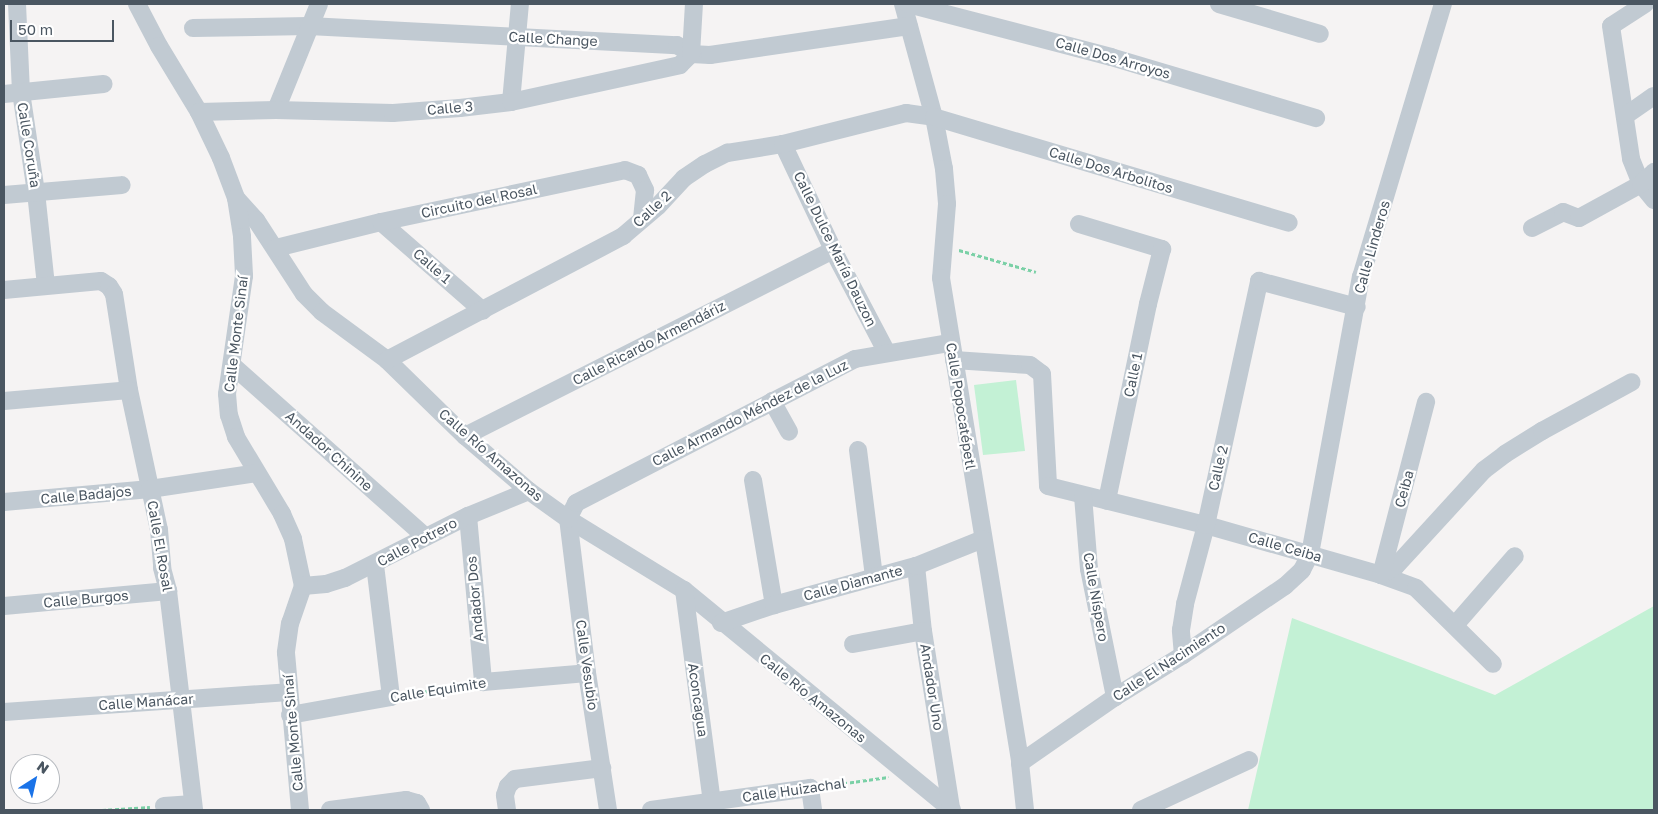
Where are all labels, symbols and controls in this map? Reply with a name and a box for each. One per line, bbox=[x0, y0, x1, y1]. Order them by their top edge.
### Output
scale bar bbox=[12, 10, 116, 42]
text: 50 m bbox=[18, 20, 53, 38]
street label: Calle Change bbox=[508, 28, 598, 50]
street label: Calle Dos Arroyos bbox=[1054, 34, 1172, 82]
street label: Calle 3 bbox=[426, 98, 474, 118]
street label: Calle Coruña bbox=[14, 101, 44, 189]
street label: Calle Dos Arbolitos bbox=[1047, 143, 1175, 197]
street label: Calle Dulce María Dauzon bbox=[790, 169, 880, 329]
street label: Circuito del Rosal bbox=[419, 180, 539, 222]
street label: Calle 2 bbox=[629, 187, 675, 231]
street label: Calle Linderos bbox=[1351, 199, 1393, 295]
street label: Calle 1 bbox=[410, 245, 454, 287]
street label: Calle Monte Sinaí bbox=[221, 275, 251, 393]
street label: Calle Ricardo Armendáriz bbox=[570, 297, 728, 389]
street label: Calle Popocatépetl bbox=[943, 341, 979, 471]
street label: Calle 1 bbox=[1120, 351, 1146, 399]
street label: Calle Armando Méndez de la Luz bbox=[649, 356, 851, 470]
street label: Calle Río Amazonas bbox=[436, 405, 546, 505]
street label: Andador Chinine bbox=[282, 407, 376, 495]
street label: Calle 2 bbox=[1205, 444, 1231, 492]
street label: Ceiba bbox=[1391, 469, 1417, 509]
street label: Calle Badajos bbox=[40, 483, 132, 507]
street label: Calle El Rosal bbox=[144, 499, 176, 593]
street label: Calle Potrero bbox=[374, 514, 460, 570]
street label: Calle Ceiba bbox=[1246, 528, 1324, 566]
street label: Calle Níspero bbox=[1080, 551, 1112, 643]
street label: Andador Dos bbox=[463, 555, 487, 643]
street label: Calle Diamante bbox=[802, 562, 904, 604]
street label: Calle Burgos bbox=[43, 587, 129, 611]
street label: Calle Vesubio bbox=[572, 619, 602, 711]
street label: Calle El Nacimiento bbox=[1109, 619, 1229, 705]
street label: Andador Uno bbox=[917, 642, 947, 732]
street label: Calle Río Amazonas bbox=[756, 650, 870, 746]
street label: Aconcagua bbox=[685, 662, 711, 738]
street label: Calle Monte Sinaí bbox=[280, 674, 306, 792]
street label: Calle Equimite bbox=[389, 674, 487, 706]
street label: Calle Manácar bbox=[98, 690, 194, 714]
north arrow bbox=[10, 754, 60, 804]
text: N bbox=[34, 757, 53, 777]
street label: Calle Huizachal bbox=[741, 774, 847, 806]

